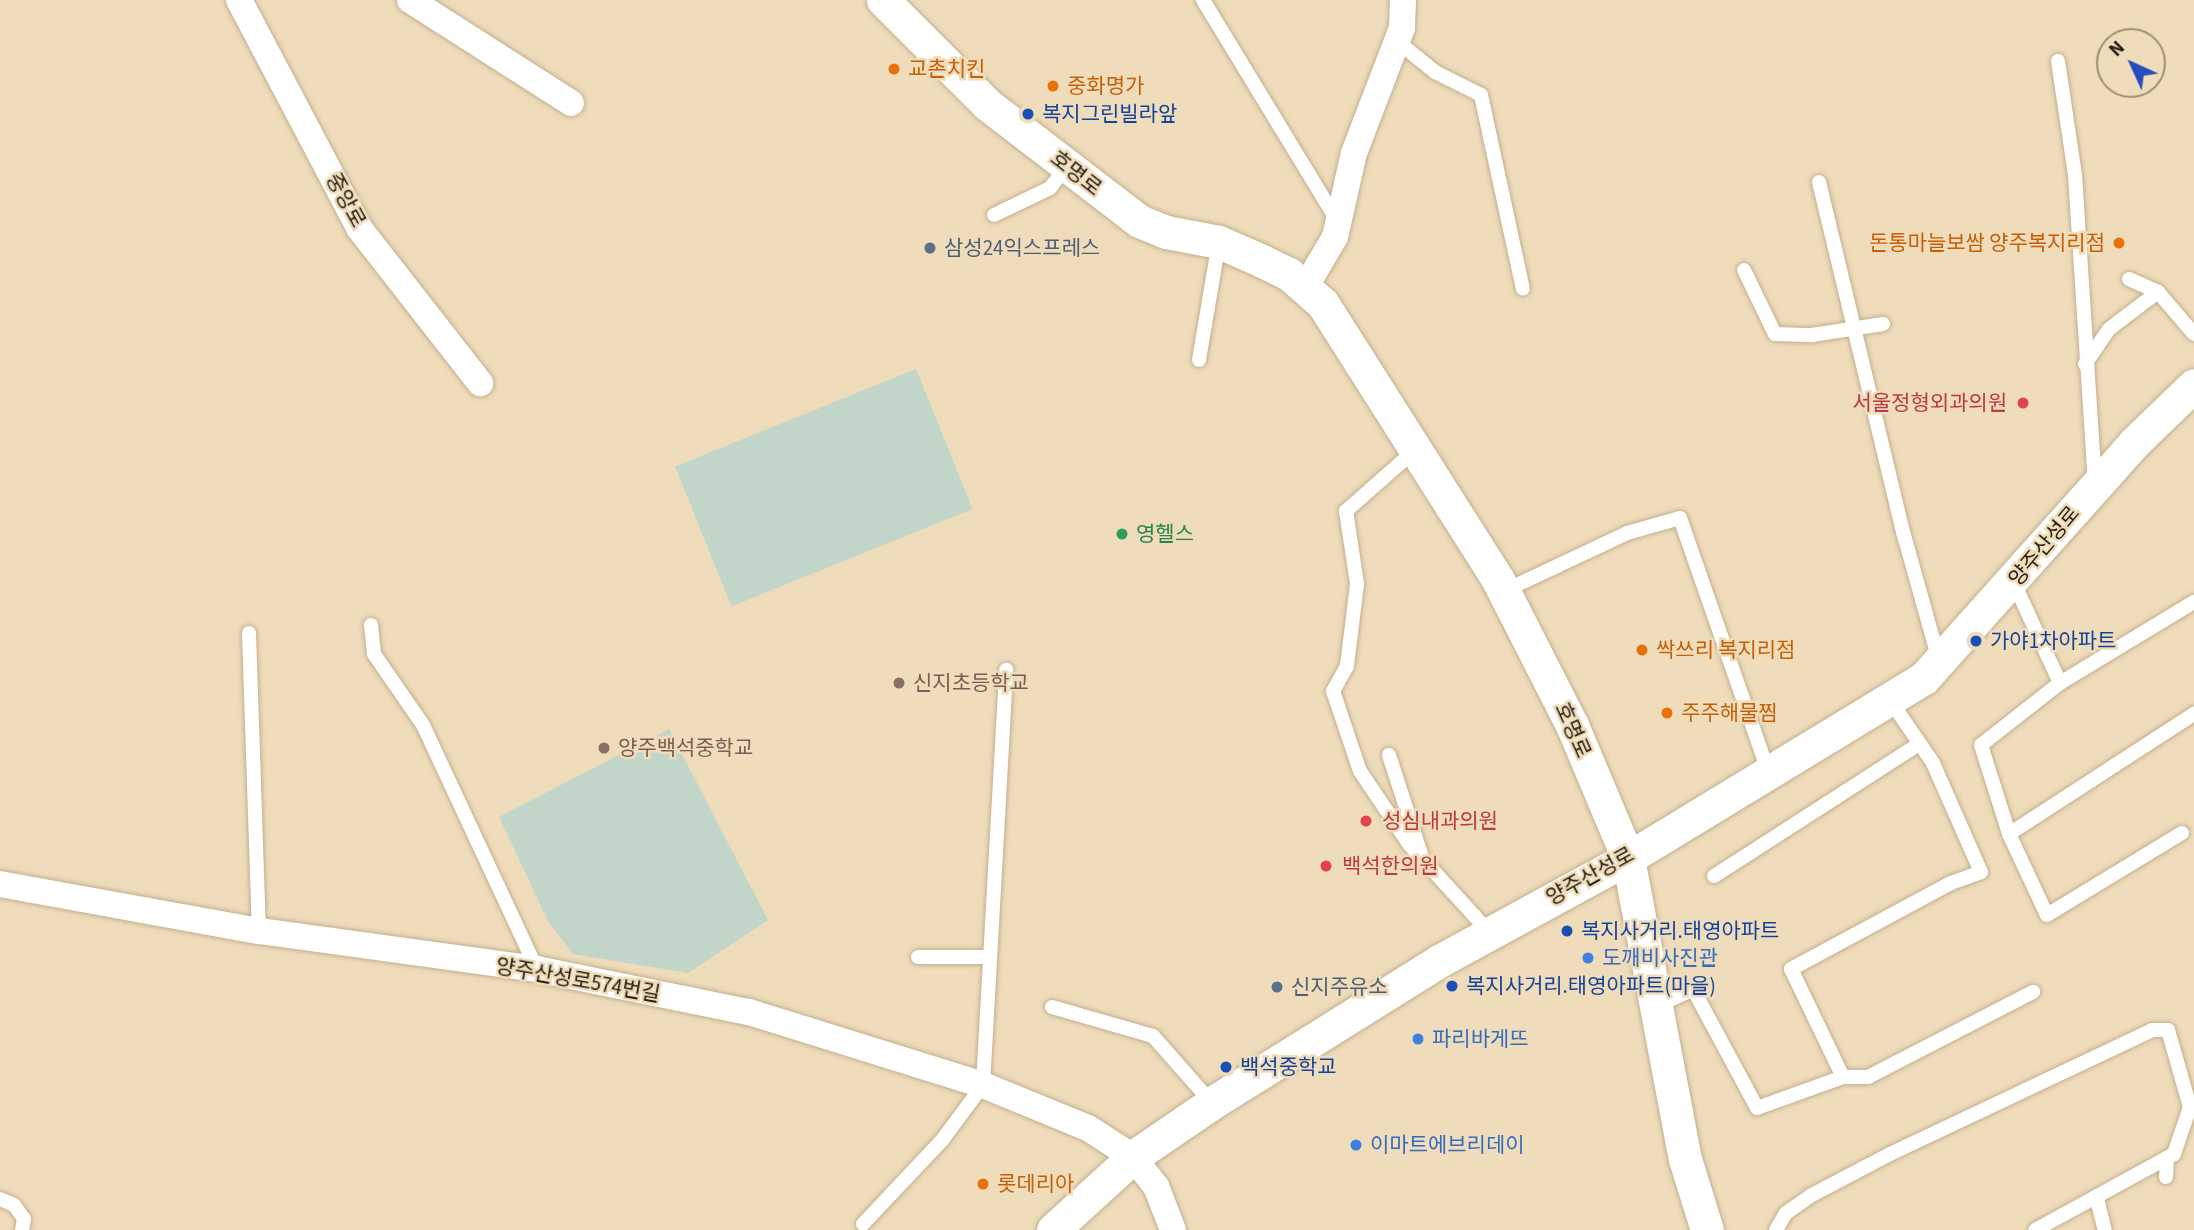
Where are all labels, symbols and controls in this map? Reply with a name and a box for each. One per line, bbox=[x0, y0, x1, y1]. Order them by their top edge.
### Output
north arrow bbox=[2096, 28, 2166, 98]
text: N bbox=[2103, 35, 2131, 63]
place label: 교촌치킨 bbox=[908, 56, 985, 82]
marker: 교촌치킨 bbox=[886, 61, 902, 77]
place label: 중화명가 bbox=[1067, 73, 1144, 99]
marker: 중화명가 bbox=[1045, 78, 1061, 94]
place label: 복지그린빌라앞 bbox=[1042, 101, 1177, 127]
marker: 복지그린빌라앞 bbox=[1020, 106, 1036, 122]
street label: 호명로 bbox=[1045, 145, 1107, 201]
street label: 중앙로 bbox=[321, 169, 371, 231]
place label: 돈통마늘보쌈 양주복지리점 bbox=[1869, 230, 2105, 256]
place label: 삼성24익스프레스 bbox=[944, 235, 1100, 261]
marker: 돈통마늘보쌈 양주복지리점 bbox=[2111, 235, 2127, 251]
marker: 삼성24익스프레스 bbox=[922, 240, 938, 256]
place label: 서울정형외과의원 bbox=[1852, 390, 2007, 416]
marker: 서울정형외과의원 bbox=[2013, 393, 2033, 413]
street label: 양주산성로 bbox=[2003, 501, 2085, 591]
place label: 영헬스 bbox=[1136, 521, 1194, 547]
marker: 영헬스 bbox=[1114, 526, 1130, 542]
place label: 가야1차아파트 bbox=[1990, 628, 2116, 654]
marker: 가야1차아파트 bbox=[1968, 633, 1984, 649]
place label: 싹쓰리 복지리점 bbox=[1656, 637, 1795, 663]
marker: 싹쓰리 복지리점 bbox=[1634, 642, 1650, 658]
place label: 신지초등학교 bbox=[913, 670, 1029, 696]
marker: 신지초등학교 bbox=[891, 675, 907, 691]
street label: 호명로 bbox=[1550, 698, 1596, 762]
place label: 주주해물찜 bbox=[1681, 700, 1778, 726]
marker: 주주해물찜 bbox=[1659, 705, 1675, 721]
place label: 양주백석중학교 bbox=[618, 735, 753, 761]
marker: 양주백석중학교 bbox=[596, 740, 612, 756]
place label: 성심내과의원 bbox=[1382, 808, 1498, 834]
marker: 성심내과의원 bbox=[1356, 811, 1376, 831]
street label: 양주산성로 bbox=[1542, 842, 1638, 910]
place label: 백석한의원 bbox=[1342, 853, 1439, 879]
marker: 백석한의원 bbox=[1316, 856, 1336, 876]
place label: 복지사거리.태영아파트 bbox=[1581, 918, 1779, 944]
marker: 복지사거리.태영아파트 bbox=[1559, 923, 1575, 939]
place label: 도깨비사진관 bbox=[1602, 945, 1718, 971]
marker: 도깨비사진관 bbox=[1580, 950, 1596, 966]
street label: 양주산성로574번길 bbox=[494, 953, 662, 1007]
place label: 복지사거리.태영아파트(마을) bbox=[1466, 973, 1716, 999]
place label: 신지주유소 bbox=[1291, 974, 1388, 1000]
marker: 복지사거리.태영아파트(마을) bbox=[1444, 978, 1460, 994]
marker: 신지주유소 bbox=[1269, 979, 1285, 995]
place label: 파리바게뜨 bbox=[1432, 1026, 1529, 1052]
marker: 파리바게뜨 bbox=[1410, 1031, 1426, 1047]
place label: 백석중학교 bbox=[1240, 1054, 1337, 1080]
marker: 백석중학교 bbox=[1218, 1059, 1234, 1075]
place label: 이마트에브리데이 bbox=[1370, 1132, 1525, 1158]
marker: 이마트에브리데이 bbox=[1348, 1137, 1364, 1153]
place label: 롯데리아 bbox=[997, 1171, 1074, 1197]
marker: 롯데리아 bbox=[975, 1176, 991, 1192]

